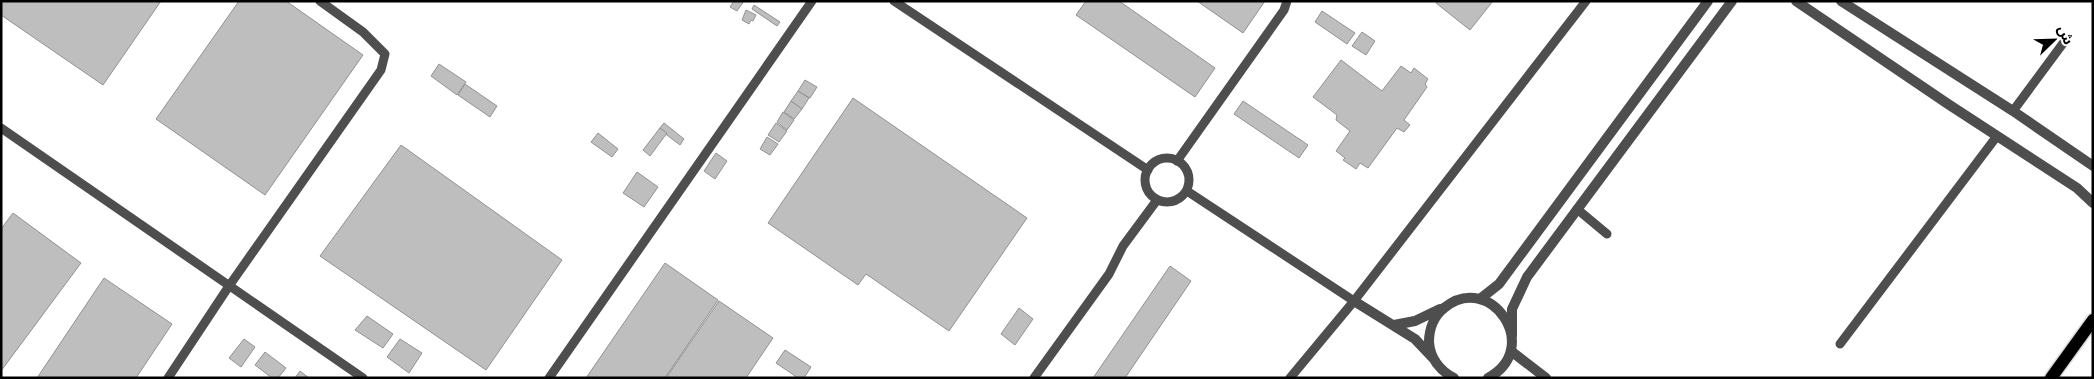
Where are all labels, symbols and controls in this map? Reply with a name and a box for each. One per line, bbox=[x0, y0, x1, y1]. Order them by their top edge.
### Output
north arrow bbox=[2029, 15, 2079, 65]
text: ش bbox=[2055, 23, 2077, 47]

